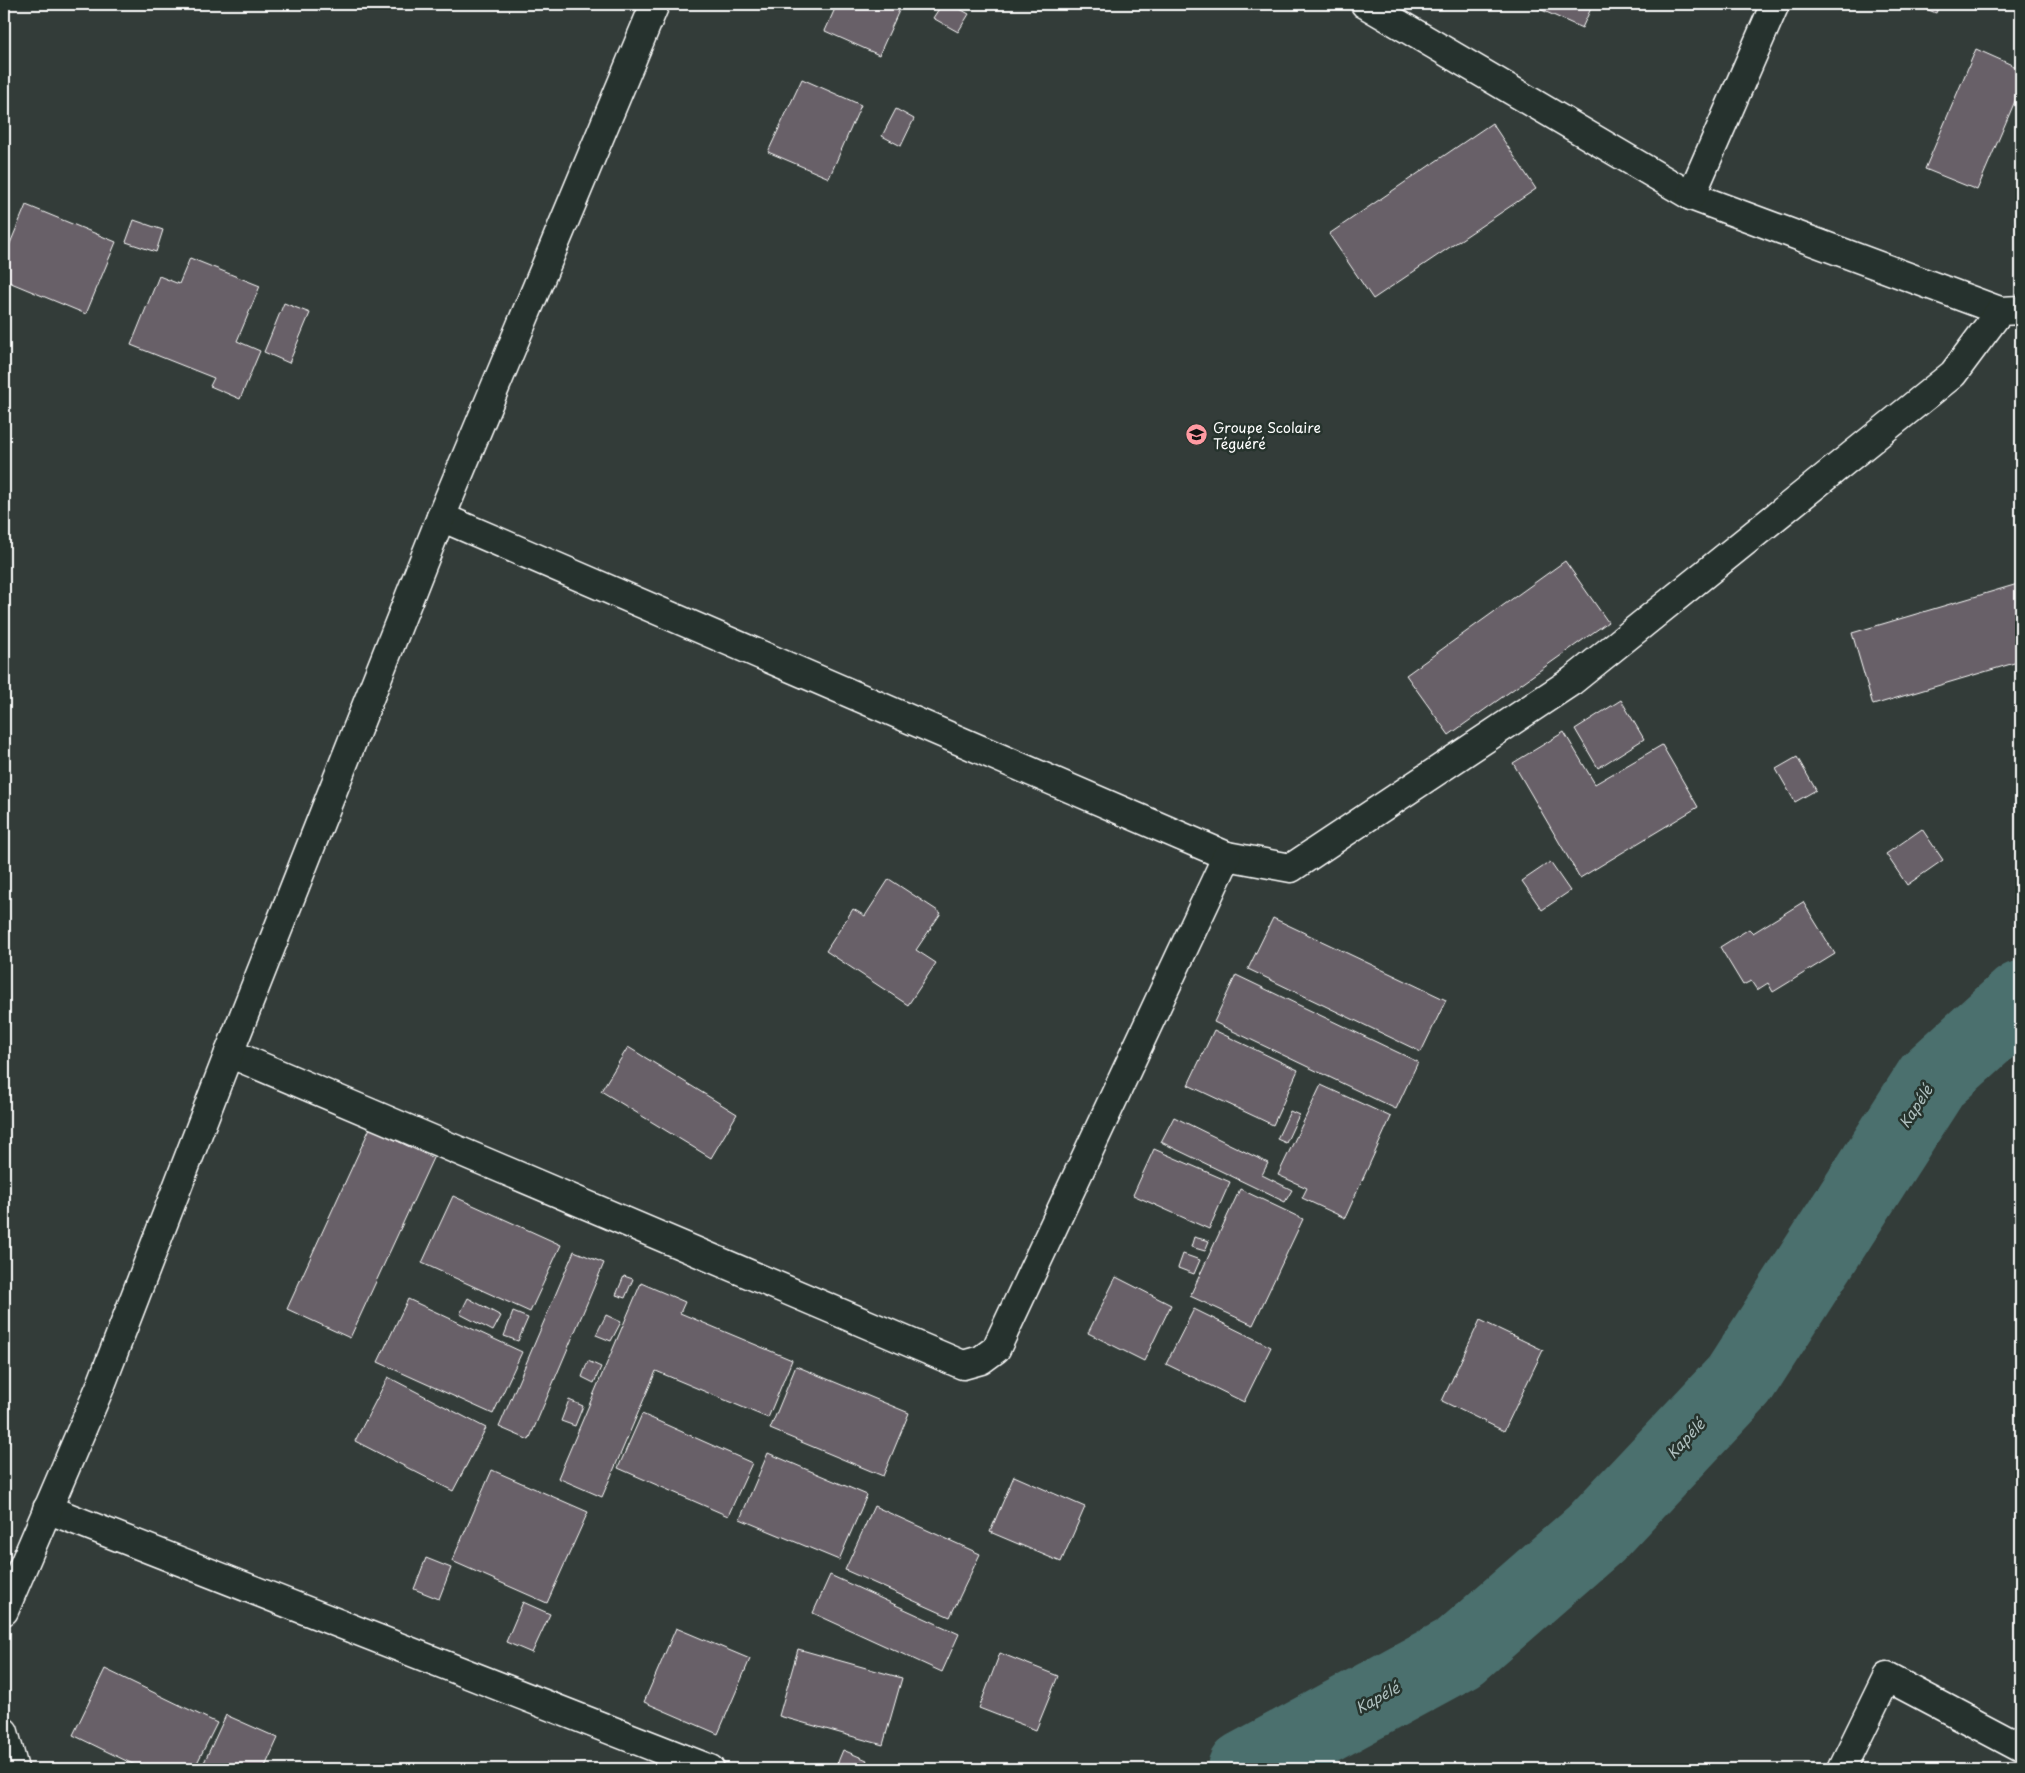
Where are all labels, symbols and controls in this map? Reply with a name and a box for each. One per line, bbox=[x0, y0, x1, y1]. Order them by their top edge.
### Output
place label: Groupe Scolaire Téguéré bbox=[1213, 417, 1321, 454]
school or university icon: Groupe Scolaire Téguéré bbox=[1185, 423, 1209, 447]
water label: Kapélé bbox=[1893, 1078, 1939, 1132]
water label: Kapélé bbox=[1661, 1411, 1711, 1463]
water label: Kapélé bbox=[1351, 1674, 1405, 1718]

